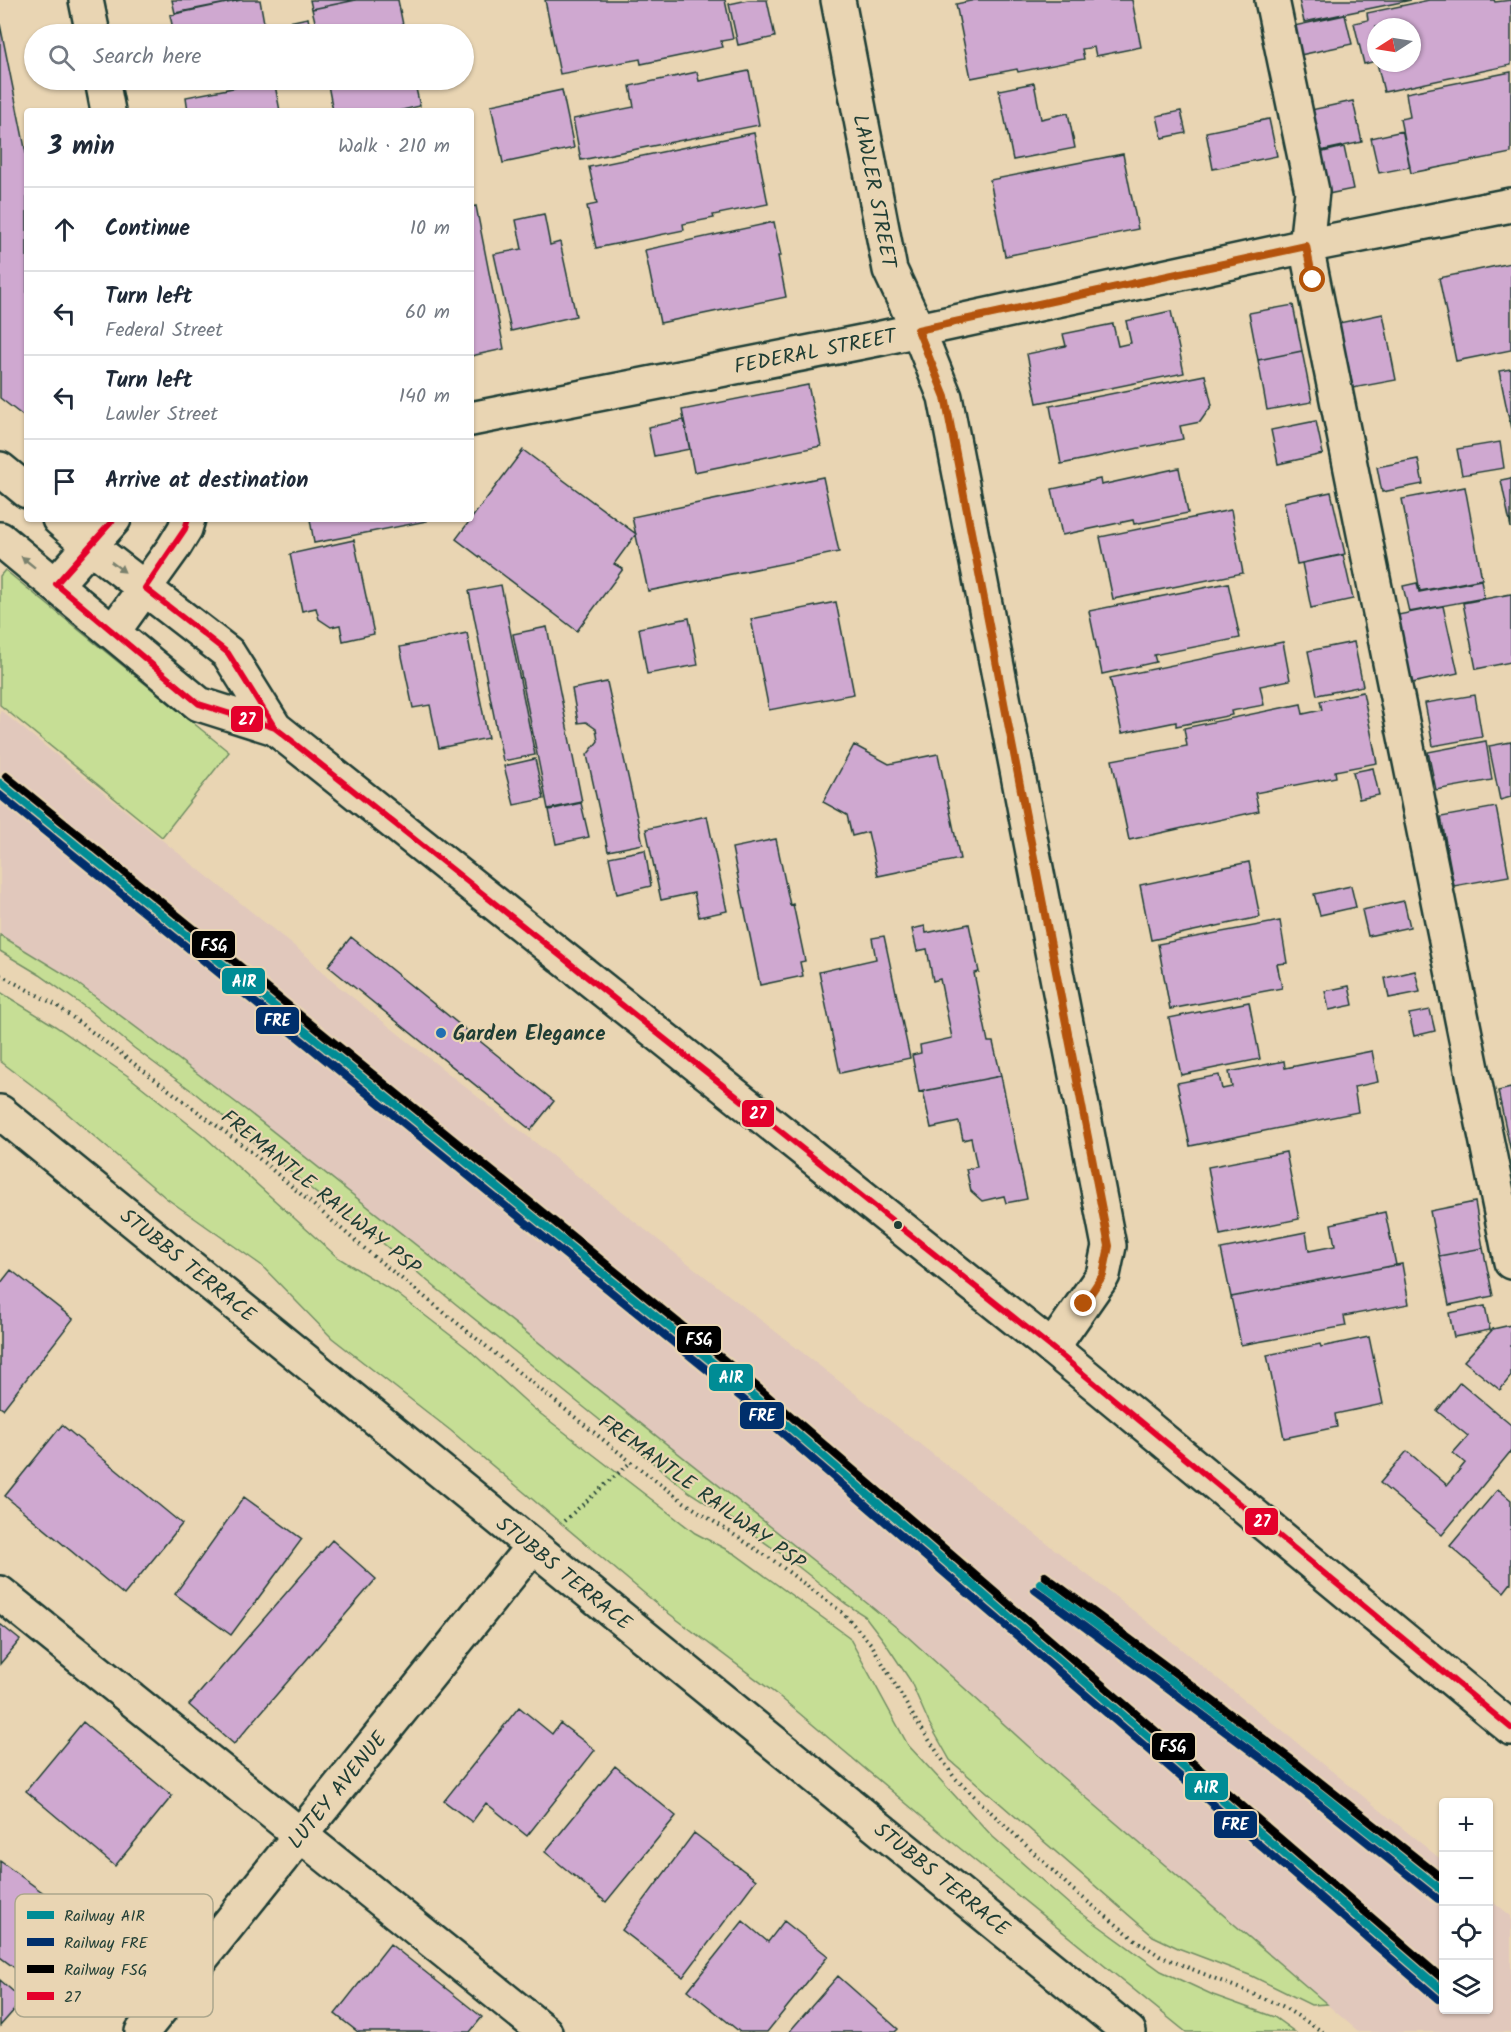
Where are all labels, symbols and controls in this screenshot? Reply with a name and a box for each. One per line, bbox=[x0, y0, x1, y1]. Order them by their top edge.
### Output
north arrow bbox=[1367, 18, 1421, 72]
search box bbox=[24, 24, 474, 90]
text: Search here bbox=[93, 40, 201, 75]
icon: search bbox=[45, 41, 78, 74]
street label: LAWLER STREET bbox=[842, 112, 905, 273]
text: 3 min bbox=[48, 126, 115, 168]
text: Walk · 210 m bbox=[338, 131, 450, 163]
text: Continue bbox=[105, 212, 190, 247]
icon: ahead bbox=[48, 213, 81, 246]
text: 10 m bbox=[410, 213, 450, 245]
route start bbox=[1299, 266, 1325, 292]
text: Turn left bbox=[105, 280, 192, 315]
icon: left bbox=[48, 297, 81, 330]
text: 60 m bbox=[405, 297, 450, 329]
text: Federal Street bbox=[105, 315, 223, 347]
street label: FEDERAL STREET bbox=[731, 320, 901, 384]
text: Turn left bbox=[105, 364, 192, 399]
icon: left bbox=[48, 381, 81, 414]
text: 140 m bbox=[399, 381, 450, 413]
text: Lawler Street bbox=[105, 399, 218, 431]
text: Arrive at destination bbox=[105, 464, 308, 499]
icon: arrive bbox=[48, 465, 81, 498]
one-way arrow bbox=[20, 555, 36, 568]
one-way arrow bbox=[110, 561, 125, 573]
line badge: 27 bbox=[230, 705, 264, 733]
text: 27 bbox=[239, 708, 256, 733]
line badge: FSG bbox=[191, 930, 236, 959]
text: FSG bbox=[200, 934, 228, 959]
line badge: AIR bbox=[221, 967, 266, 995]
text: AIR bbox=[232, 970, 257, 995]
line badge: FRE bbox=[255, 1006, 300, 1035]
text: FRE bbox=[263, 1009, 292, 1034]
place label: Garden Elegance bbox=[453, 1018, 606, 1051]
marker: Garden Elegance bbox=[434, 1026, 448, 1040]
line badge: 27 bbox=[741, 1099, 775, 1128]
street label: FREMANTLE RAILWAY PSP bbox=[213, 1102, 428, 1285]
text: 27 bbox=[750, 1102, 767, 1127]
street label: STUBBS TERRACE bbox=[112, 1201, 263, 1332]
unlabelled marker bbox=[892, 1219, 904, 1231]
route end bbox=[1070, 1290, 1096, 1316]
line badge: FSG bbox=[676, 1325, 722, 1354]
text: FSG bbox=[685, 1328, 713, 1353]
line badge: AIR bbox=[708, 1363, 754, 1392]
text: AIR bbox=[719, 1366, 744, 1391]
line badge: FRE bbox=[739, 1401, 785, 1430]
street label: FREMANTLE RAILWAY PSP bbox=[594, 1409, 810, 1575]
line badge: 27 bbox=[1244, 1507, 1279, 1536]
street label: STUBBS TERRACE bbox=[488, 1509, 639, 1640]
text: 27 bbox=[1254, 1510, 1271, 1535]
street label: LUTEY AVENUE bbox=[280, 1724, 397, 1857]
line badge: FSG bbox=[1151, 1732, 1196, 1761]
text: FSG bbox=[1159, 1735, 1187, 1760]
line badge: AIR bbox=[1184, 1772, 1229, 1801]
text: AIR bbox=[1194, 1776, 1219, 1801]
map controls bbox=[1439, 1798, 1493, 2014]
button: + bbox=[1439, 1798, 1493, 1852]
line badge: FRE bbox=[1213, 1810, 1258, 1839]
text: FRE bbox=[1221, 1813, 1250, 1838]
street label: STUBBS TERRACE bbox=[866, 1815, 1017, 1946]
button: − bbox=[1439, 1852, 1493, 1906]
legend bbox=[15, 1894, 213, 2017]
text: Railway AIR bbox=[64, 1904, 145, 1929]
button: locate bbox=[1439, 1906, 1493, 1960]
text: Railway FRE bbox=[64, 1931, 148, 1956]
text: Railway FSG bbox=[64, 1958, 147, 1983]
button: layers bbox=[1439, 1960, 1493, 2014]
text: 27 bbox=[64, 1985, 81, 2010]

